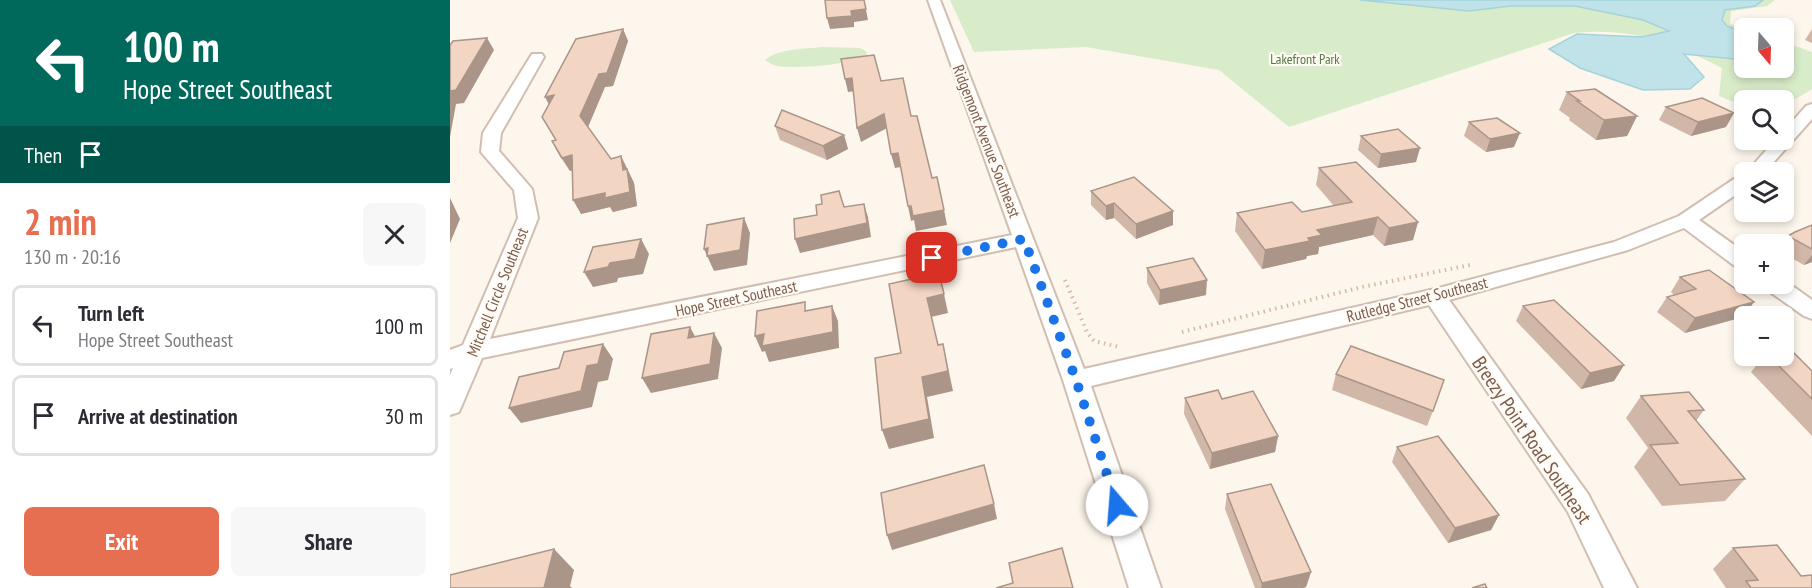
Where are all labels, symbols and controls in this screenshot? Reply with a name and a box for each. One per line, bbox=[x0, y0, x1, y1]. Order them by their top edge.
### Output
north arrow bbox=[1734, 18, 1794, 78]
map controls bbox=[1734, 18, 1794, 366]
text: 100 m bbox=[123, 19, 220, 74]
icon: left bbox=[24, 24, 102, 102]
park label: Lakefront Park bbox=[1270, 50, 1340, 68]
street label: Ridgemont Avenue Southeast bbox=[949, 62, 1026, 221]
text: Hope Street Southeast bbox=[123, 72, 332, 106]
button: search bbox=[1734, 90, 1794, 150]
icon: arrive bbox=[74, 138, 107, 171]
text: Then bbox=[24, 141, 62, 169]
button: layers bbox=[1734, 162, 1794, 222]
text: 2 min bbox=[24, 198, 97, 245]
button: close bbox=[363, 203, 426, 266]
street label: Mitchell Circle Southeast bbox=[462, 224, 532, 360]
pin bbox=[906, 232, 957, 283]
button: + bbox=[1734, 234, 1794, 294]
icon: arrive bbox=[915, 241, 948, 274]
text: 130 m · 20:16 bbox=[24, 244, 121, 270]
street label: Rutledge Street Southeast bbox=[1344, 272, 1490, 326]
street label: Hope Street Southeast bbox=[673, 275, 799, 321]
text: Turn left bbox=[78, 299, 144, 327]
button: − bbox=[1734, 306, 1794, 366]
icon: left bbox=[27, 309, 60, 342]
text: 100 m bbox=[374, 312, 423, 340]
text: Hope Street Southeast bbox=[78, 327, 233, 353]
street label: Breezy Point Road Southeast bbox=[1466, 351, 1598, 529]
icon: arrive bbox=[27, 399, 60, 432]
text: Arrive at destination bbox=[78, 402, 238, 430]
text: 30 m bbox=[384, 402, 423, 430]
position arrow bbox=[1085, 473, 1149, 537]
button: Exit bbox=[24, 507, 219, 576]
button: Share bbox=[231, 507, 426, 576]

